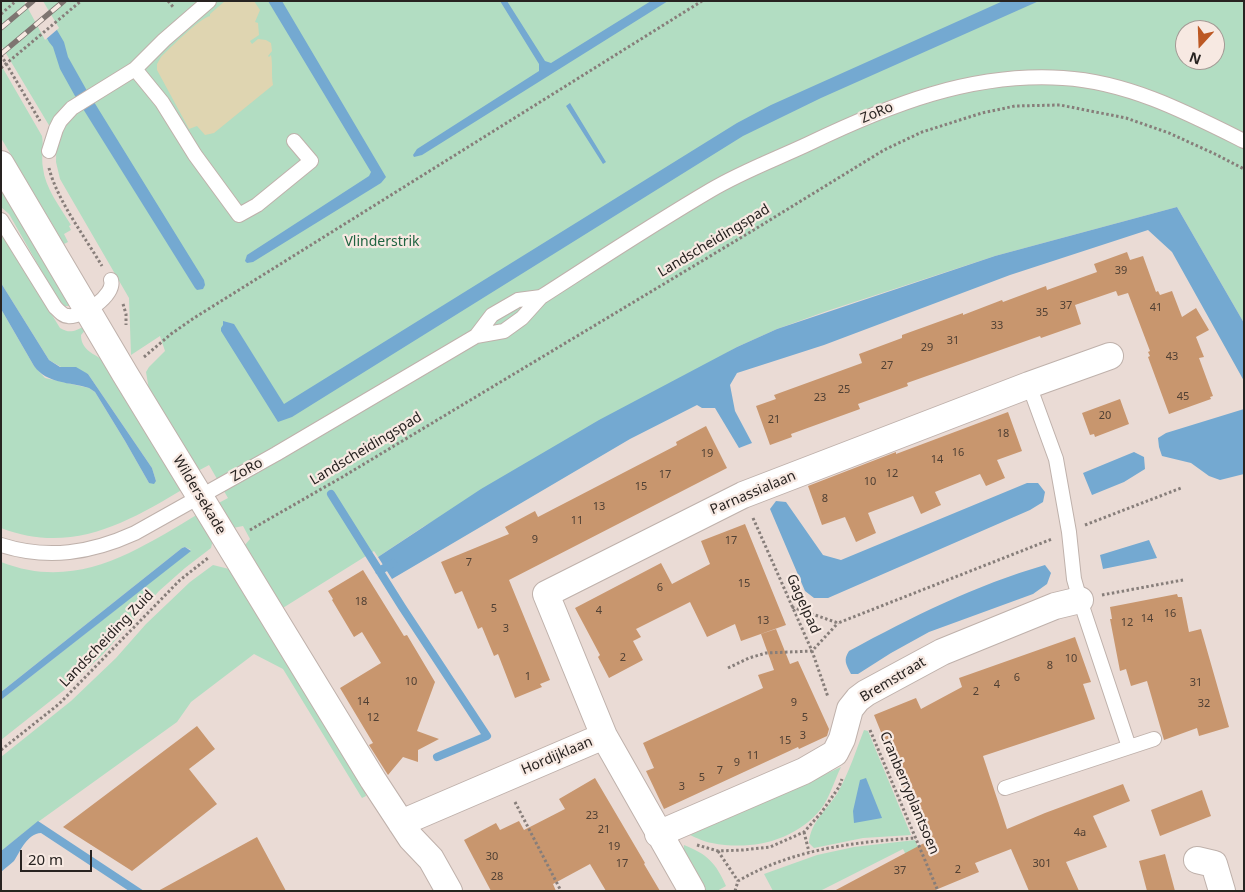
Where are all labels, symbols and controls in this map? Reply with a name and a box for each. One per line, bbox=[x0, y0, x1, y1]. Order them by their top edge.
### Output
north arrow bbox=[1175, 20, 1225, 70]
text: N bbox=[1186, 48, 1204, 70]
street label: ZoRo bbox=[858, 99, 896, 127]
street label: Landscheidingspad bbox=[655, 201, 773, 281]
park label: Vlinderstrik bbox=[344, 234, 420, 250]
house number: 39 bbox=[1115, 264, 1127, 278]
house number: 37 bbox=[1060, 299, 1072, 313]
house number: 41 bbox=[1150, 301, 1162, 315]
house number: 35 bbox=[1036, 306, 1048, 320]
house number: 33 bbox=[991, 319, 1003, 333]
house number: 31 bbox=[947, 334, 959, 348]
house number: 29 bbox=[921, 341, 933, 355]
house number: 43 bbox=[1166, 350, 1178, 364]
house number: 27 bbox=[881, 359, 893, 373]
house number: 25 bbox=[838, 383, 850, 397]
house number: 45 bbox=[1177, 390, 1189, 404]
house number: 23 bbox=[814, 391, 826, 405]
street label: Landscheidingspad bbox=[307, 409, 425, 489]
house number: 20 bbox=[1099, 409, 1111, 423]
house number: 21 bbox=[768, 413, 780, 427]
house number: 18 bbox=[997, 427, 1009, 441]
house number: 16 bbox=[952, 446, 964, 460]
house number: 19 bbox=[701, 447, 713, 461]
street label: Wildersekade bbox=[169, 453, 229, 537]
house number: 14 bbox=[931, 453, 943, 467]
street label: ZoRo bbox=[228, 454, 266, 486]
street label: Parnassialaan bbox=[708, 467, 798, 519]
house number: 12 bbox=[886, 467, 898, 481]
house number: 17 bbox=[659, 468, 671, 482]
house number: 10 bbox=[864, 475, 876, 489]
house number: 15 bbox=[635, 480, 647, 494]
house number: 8 bbox=[822, 492, 828, 506]
house number: 13 bbox=[593, 500, 605, 514]
house number: 11 bbox=[571, 514, 583, 528]
house number: 9 bbox=[532, 533, 538, 547]
house number: 17 bbox=[725, 534, 737, 548]
house number: 7 bbox=[466, 556, 472, 570]
street label: Gagelpad bbox=[782, 572, 824, 636]
house number: 15 bbox=[738, 577, 750, 591]
house number: 6 bbox=[657, 581, 663, 595]
street label: Landscheiding Zuid bbox=[56, 587, 158, 691]
house number: 18 bbox=[355, 595, 367, 609]
house number: 5 bbox=[491, 602, 497, 616]
house number: 4 bbox=[596, 604, 602, 618]
house number: 16 bbox=[1164, 607, 1176, 621]
house number: 14 bbox=[1141, 612, 1153, 626]
house number: 13 bbox=[757, 614, 769, 628]
house number: 12 bbox=[1121, 616, 1133, 630]
house number: 3 bbox=[503, 622, 509, 636]
house number: 2 bbox=[620, 651, 626, 665]
house number: 10 bbox=[1065, 652, 1077, 666]
street label: Bremstraat bbox=[857, 654, 929, 706]
house number: 8 bbox=[1047, 659, 1053, 673]
house number: 1 bbox=[525, 670, 531, 684]
house number: 6 bbox=[1014, 671, 1020, 685]
house number: 10 bbox=[405, 675, 417, 689]
house number: 31 bbox=[1190, 676, 1202, 690]
house number: 4 bbox=[994, 678, 1000, 692]
house number: 2 bbox=[973, 685, 979, 699]
house number: 14 bbox=[357, 695, 369, 709]
house number: 9 bbox=[791, 696, 797, 710]
house number: 32 bbox=[1198, 697, 1210, 711]
house number: 12 bbox=[367, 711, 379, 725]
house number: 5 bbox=[802, 711, 808, 725]
house number: 3 bbox=[800, 729, 806, 743]
street label: Cranberryplantsoen bbox=[876, 729, 942, 857]
street label: Hordijklaan bbox=[519, 733, 595, 779]
house number: 15 bbox=[779, 734, 791, 748]
house number: 11 bbox=[747, 749, 759, 763]
house number: 9 bbox=[734, 756, 740, 770]
house number: 7 bbox=[717, 764, 723, 778]
house number: 5 bbox=[699, 771, 705, 785]
house number: 3 bbox=[679, 780, 685, 794]
house number: 23 bbox=[586, 809, 598, 823]
house number: 21 bbox=[598, 823, 610, 837]
house number: 4a bbox=[1074, 826, 1086, 840]
scale bar bbox=[22, 840, 95, 872]
house number: 19 bbox=[608, 840, 620, 854]
text: 20 m bbox=[28, 849, 63, 869]
house number: 30 bbox=[486, 850, 498, 864]
house number: 17 bbox=[616, 857, 628, 871]
house number: 301 bbox=[1033, 857, 1051, 871]
house number: 2 bbox=[955, 863, 961, 877]
house number: 37 bbox=[894, 864, 906, 878]
house number: 28 bbox=[491, 870, 503, 884]

